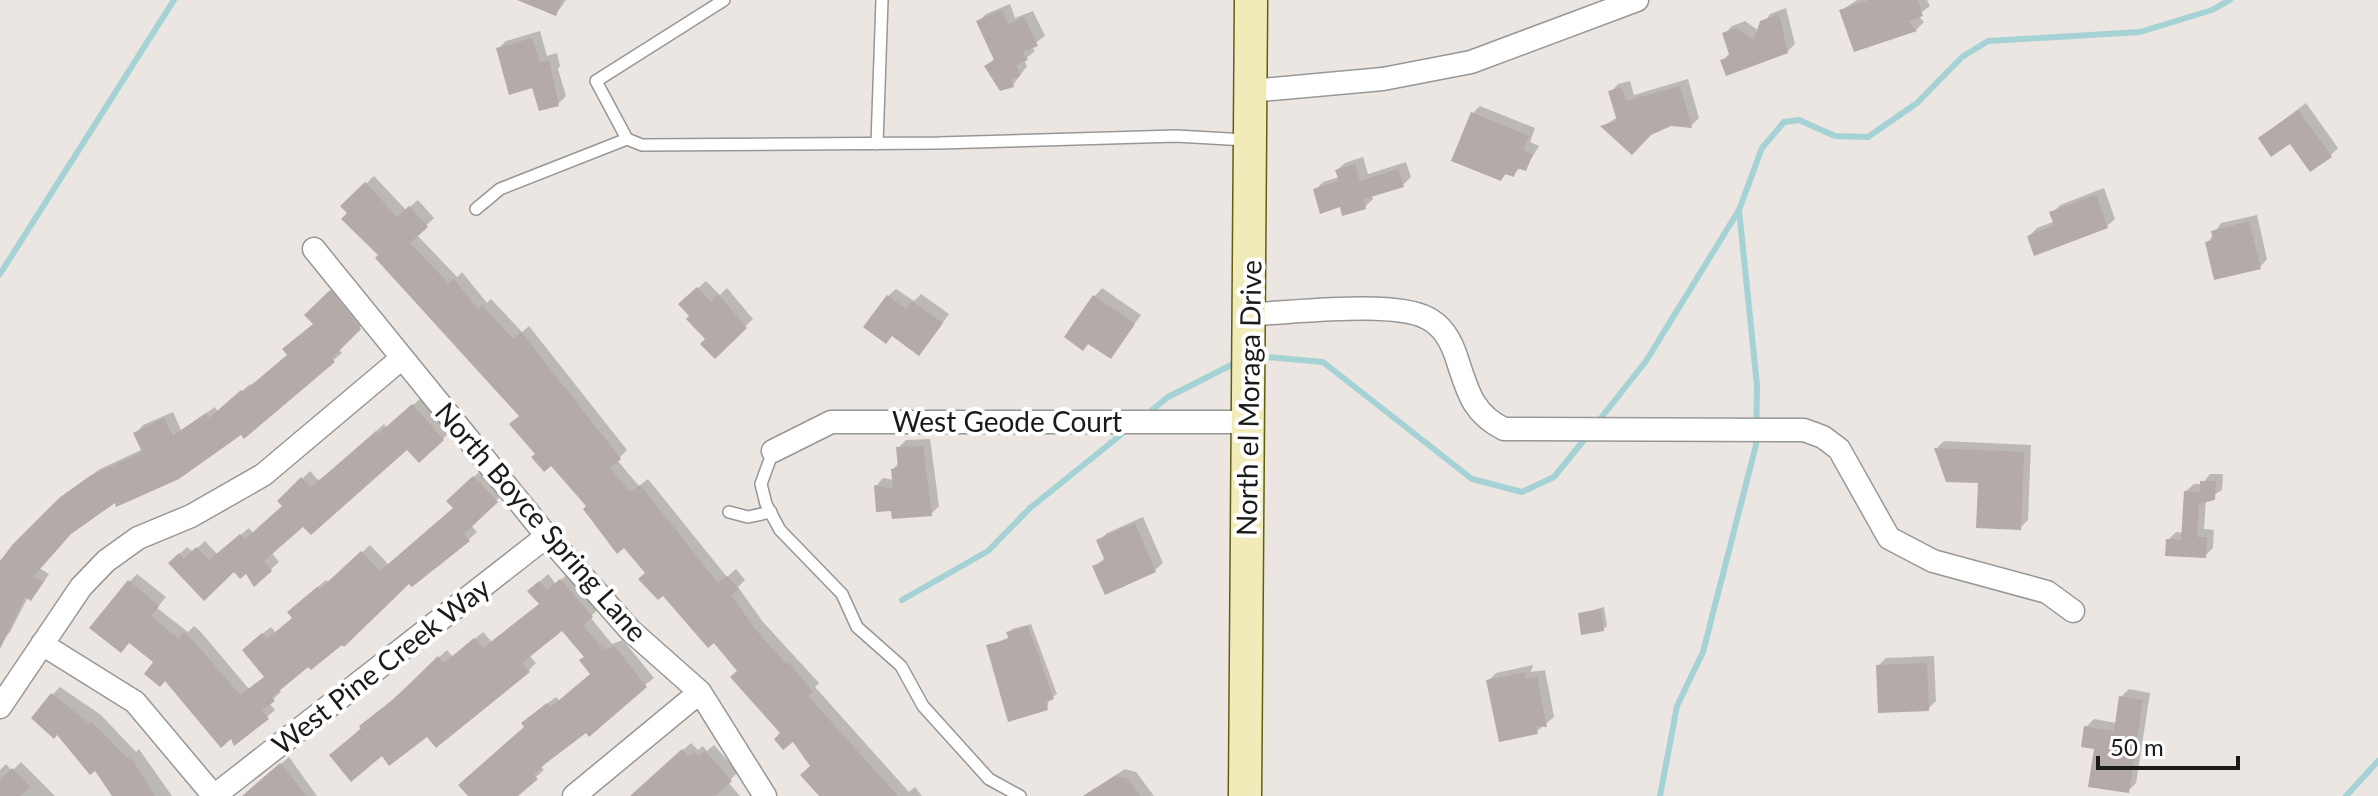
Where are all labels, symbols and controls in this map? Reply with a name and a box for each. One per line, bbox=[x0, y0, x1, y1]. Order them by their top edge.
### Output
street label: North el Moraga Drive bbox=[1229, 260, 1267, 536]
street label: North Boyce Spring Lane bbox=[429, 395, 655, 648]
street label: West Geode Court bbox=[892, 404, 1122, 438]
street label: West Pine Creek Way bbox=[265, 569, 496, 761]
scale bar bbox=[2098, 720, 2238, 770]
text: 50 m bbox=[2110, 732, 2164, 761]

